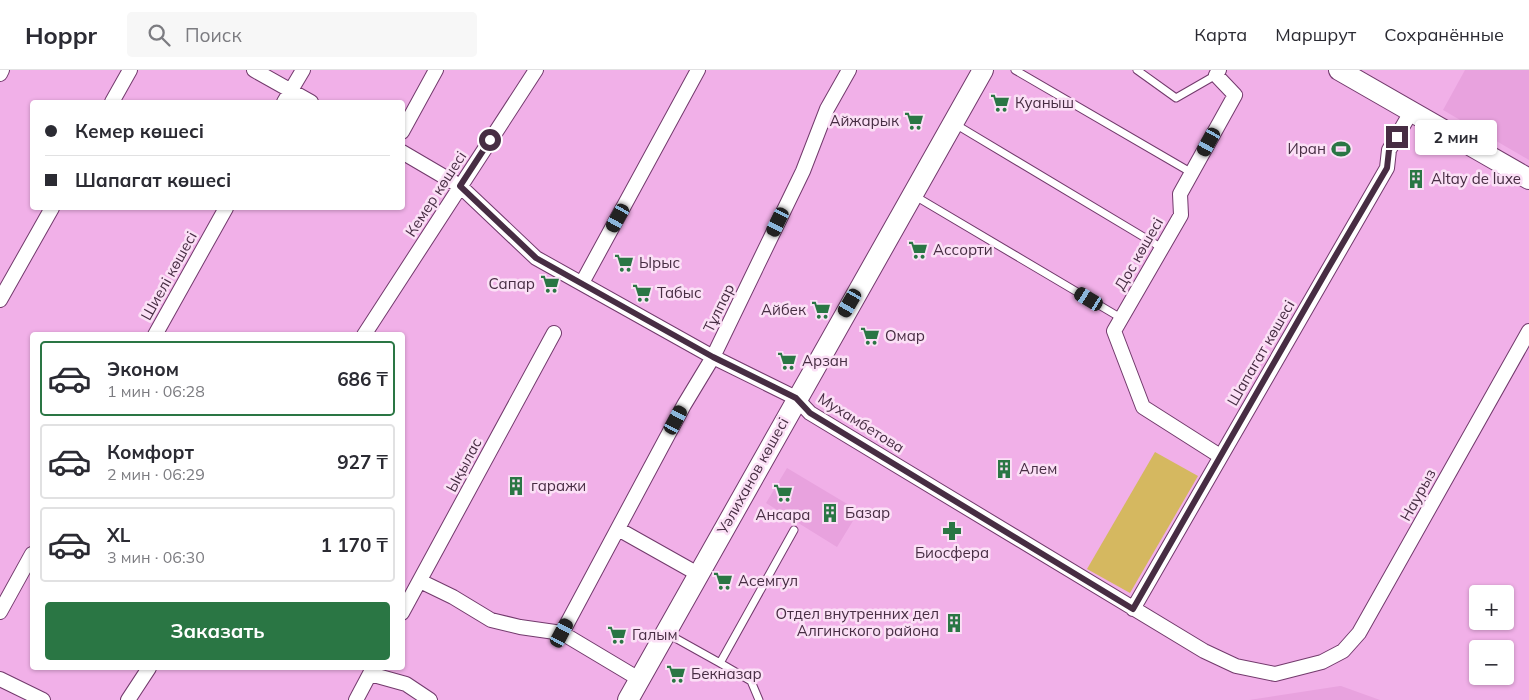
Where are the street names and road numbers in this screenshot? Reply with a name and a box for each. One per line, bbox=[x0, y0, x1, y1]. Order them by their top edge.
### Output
street label: Кемер көшесі bbox=[401, 147, 470, 240]
street label: Дос көшесі bbox=[1110, 214, 1167, 294]
street label: Шиелі көшесі bbox=[136, 228, 201, 323]
street label: Тұлпар bbox=[699, 280, 738, 335]
street label: Шапагат көшесі bbox=[1223, 297, 1298, 409]
street label: Мухамбетова bbox=[815, 388, 908, 457]
street label: Уәлиханов көшесі bbox=[712, 414, 793, 538]
street label: Ықылас bbox=[441, 434, 486, 495]
street label: Наурыз bbox=[1396, 465, 1440, 524]

